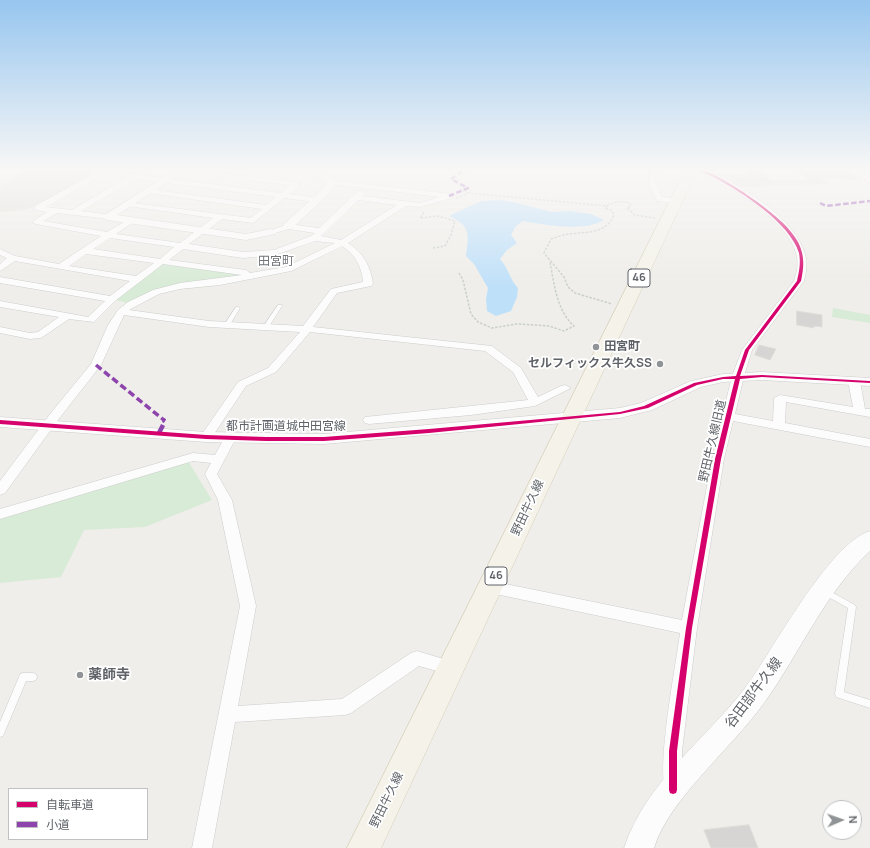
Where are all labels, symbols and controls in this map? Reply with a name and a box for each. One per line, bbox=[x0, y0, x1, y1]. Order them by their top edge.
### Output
district label: 田宮町 bbox=[258, 255, 294, 269]
road number: 46 bbox=[628, 269, 650, 287]
place label: 田宮町 bbox=[604, 340, 640, 354]
marker: 田宮町 bbox=[591, 342, 601, 352]
place label: セルフィックス牛久SS bbox=[528, 357, 652, 371]
marker: セルフィックス牛久SS bbox=[655, 359, 665, 369]
street label: 野田牛久線旧道 bbox=[697, 398, 729, 484]
street label: 都市計画道城中田宮線 bbox=[226, 420, 346, 434]
street label: 野田牛久線 bbox=[509, 478, 547, 538]
road number: 46 bbox=[485, 567, 507, 585]
street label: 谷田部牛久線 bbox=[722, 654, 786, 732]
place label: 薬師寺 bbox=[88, 667, 130, 683]
marker: 薬師寺 bbox=[75, 670, 85, 680]
street label: 野田牛久線 bbox=[367, 770, 407, 830]
legend bbox=[8, 788, 148, 840]
text: 自転車道 bbox=[46, 796, 94, 813]
north arrow bbox=[822, 800, 862, 840]
text: N bbox=[846, 815, 861, 824]
text: 小道 bbox=[46, 816, 70, 833]

